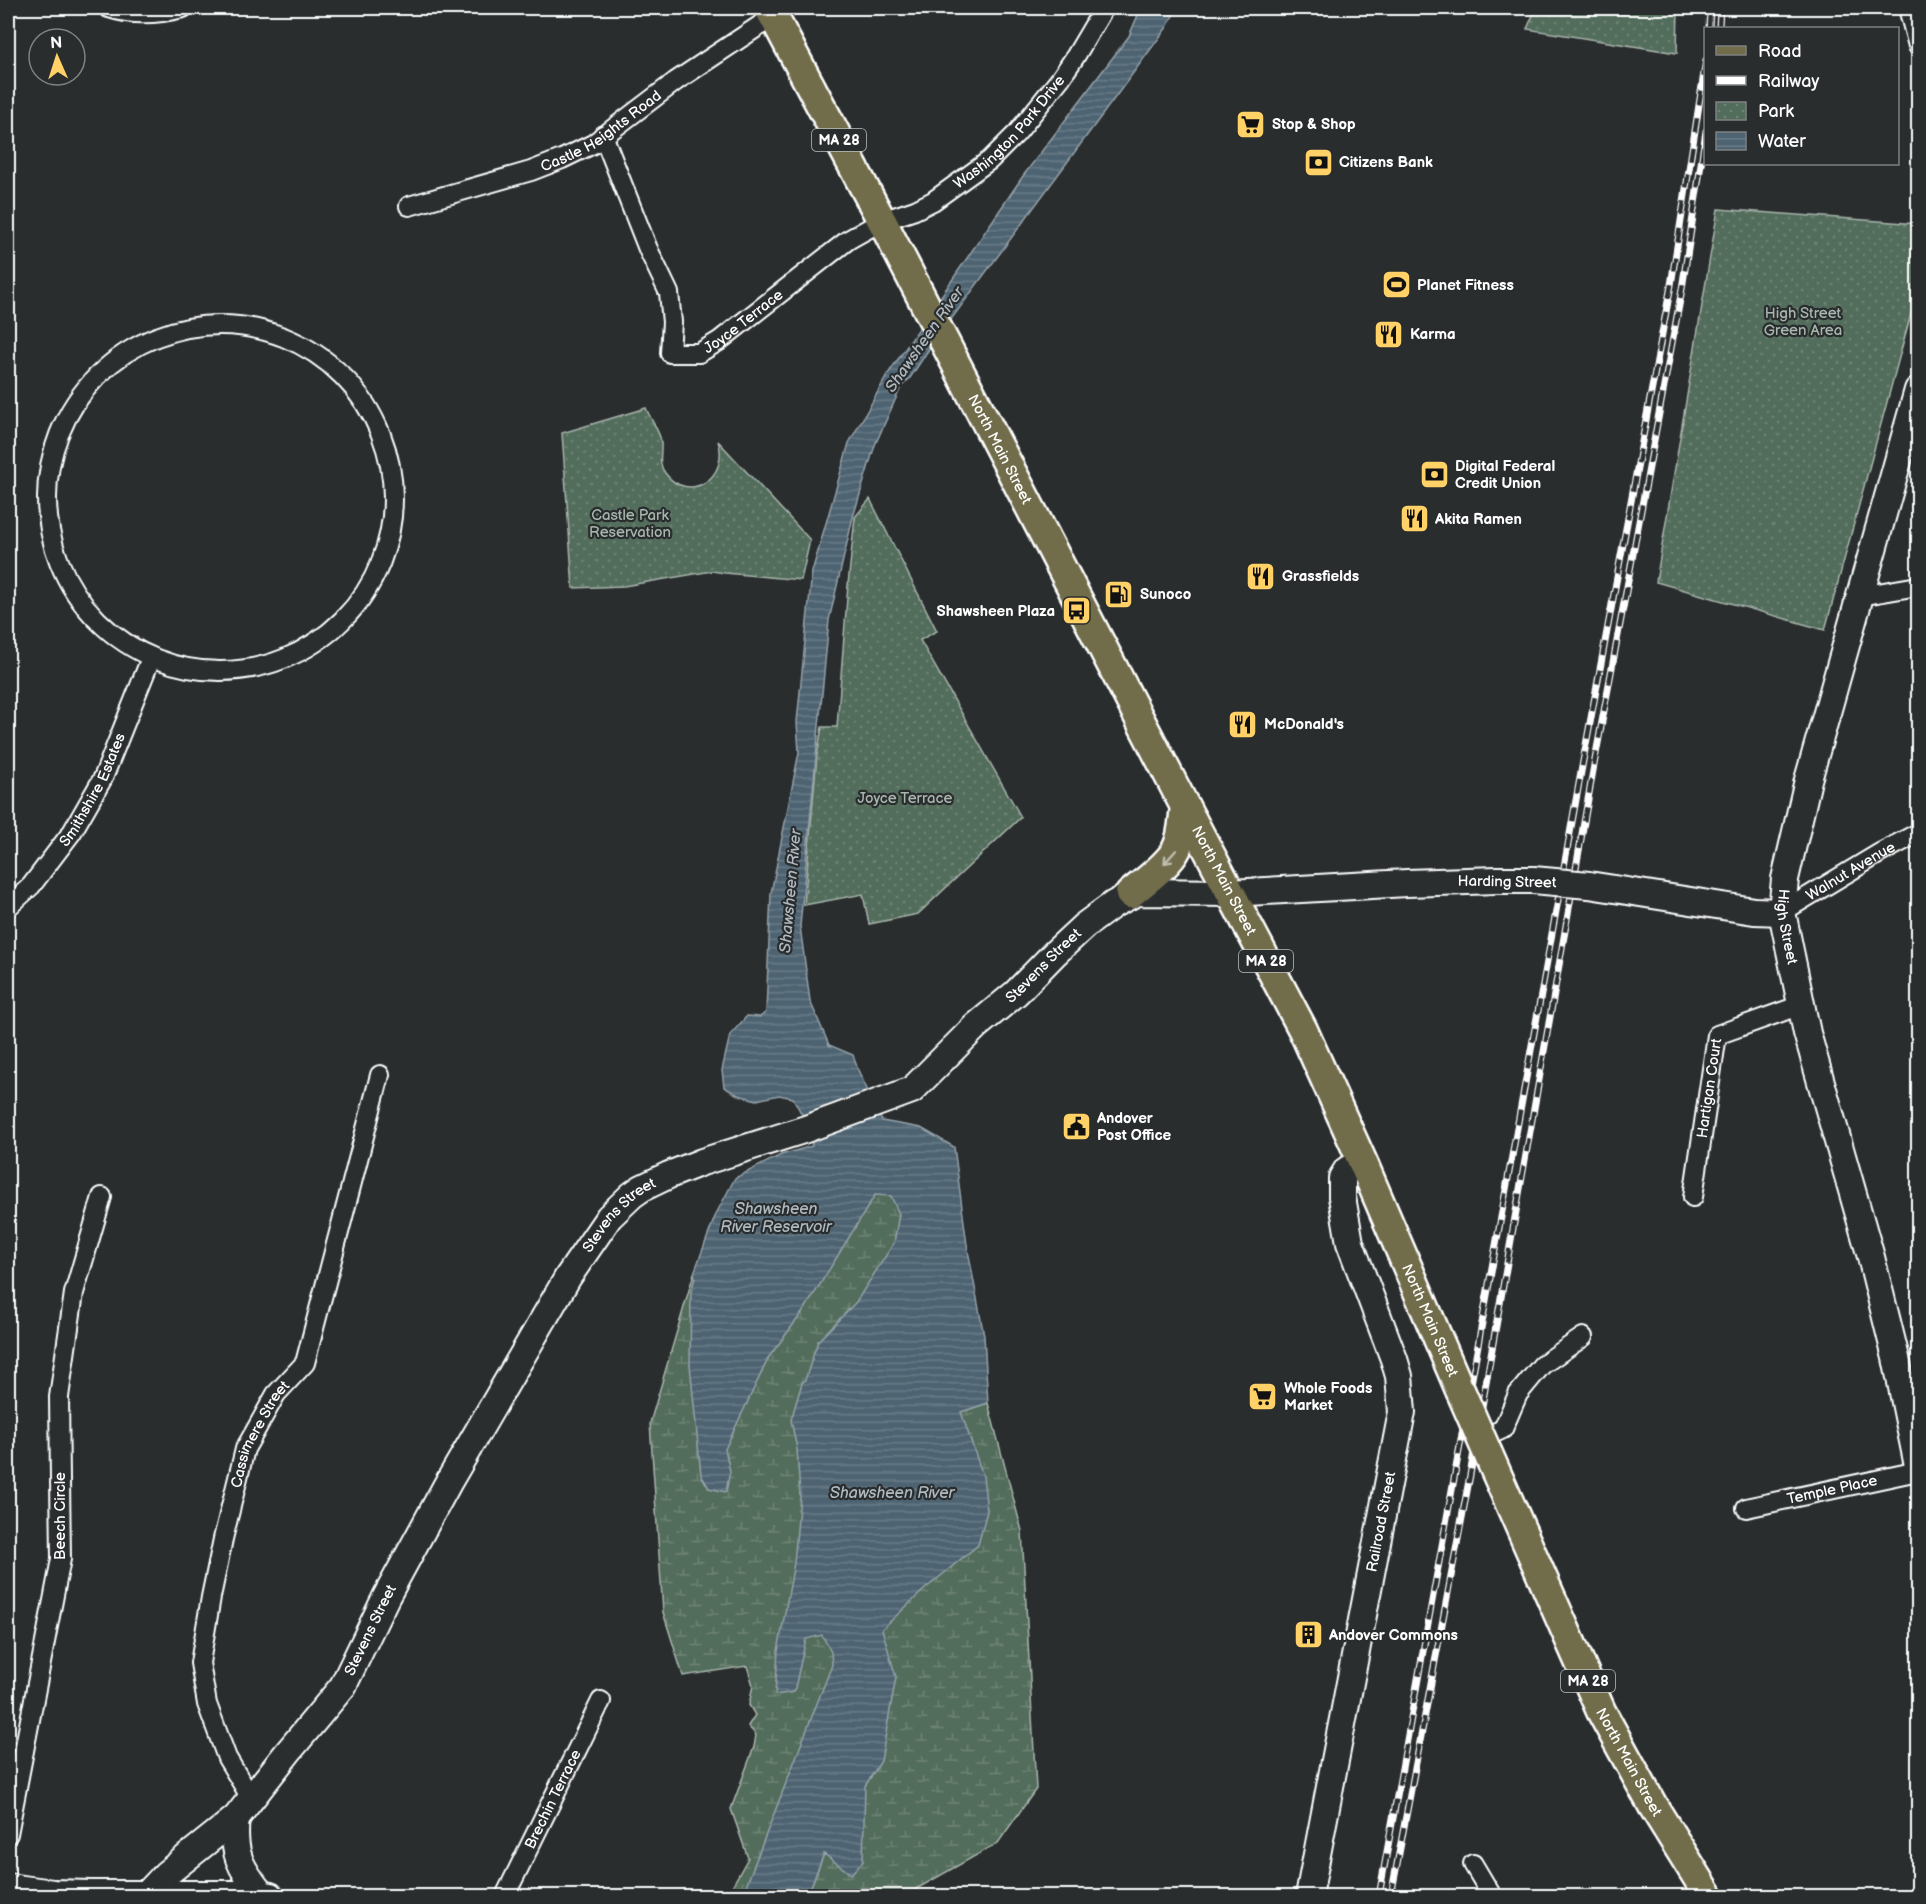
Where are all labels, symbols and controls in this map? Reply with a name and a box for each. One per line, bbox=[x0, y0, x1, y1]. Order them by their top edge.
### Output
north arrow bbox=[27, 27, 87, 87]
legend bbox=[1704, 27, 1899, 165]
text: N bbox=[50, 34, 63, 53]
text: Road bbox=[1758, 41, 1802, 62]
street label: Washington Park Drive bbox=[950, 71, 1069, 193]
text: Railway bbox=[1758, 71, 1820, 92]
street label: Castle Heights Road bbox=[538, 86, 665, 176]
text: Park bbox=[1758, 101, 1794, 122]
supermarket icon: Stop & Shop bbox=[1235, 108, 1267, 140]
place label: Stop & Shop bbox=[1272, 115, 1356, 134]
road number: MA 28 bbox=[812, 129, 866, 151]
text: Water bbox=[1758, 131, 1806, 152]
bank icon: Citizens Bank bbox=[1302, 146, 1334, 178]
place label: Citizens Bank bbox=[1339, 153, 1433, 172]
sports icon: Planet Fitness bbox=[1380, 269, 1412, 301]
place label: Planet Fitness bbox=[1417, 276, 1514, 295]
water label: Shawsheen River bbox=[882, 283, 969, 396]
street label: Joyce Terrace bbox=[700, 285, 787, 358]
park label: High Street Green Area bbox=[1764, 304, 1842, 340]
restaurant icon: Karma bbox=[1373, 318, 1405, 350]
place label: Karma bbox=[1410, 325, 1456, 344]
street label: North Main Street bbox=[964, 391, 1036, 508]
place label: Digital Federal Credit Union bbox=[1455, 457, 1555, 493]
bank icon: Digital Federal Credit Union bbox=[1418, 459, 1450, 491]
restaurant icon: Akita Ramen bbox=[1398, 503, 1430, 535]
park label: Castle Park Reservation bbox=[589, 506, 671, 542]
place label: Akita Ramen bbox=[1434, 510, 1522, 529]
restaurant icon: Grassfields bbox=[1245, 560, 1277, 592]
place label: Grassfields bbox=[1282, 567, 1359, 586]
fuel station icon: Sunoco bbox=[1103, 578, 1135, 610]
place label: Sunoco bbox=[1140, 585, 1192, 604]
bus stop icon: Shawsheen Plaza bbox=[1060, 595, 1092, 627]
place label: Shawsheen Plaza bbox=[937, 602, 1055, 621]
restaurant icon: McDonald's bbox=[1227, 708, 1259, 740]
place label: McDonald's bbox=[1264, 715, 1344, 734]
street label: Smithshire Estates bbox=[55, 730, 130, 850]
park label: Joyce Terrace bbox=[858, 789, 953, 808]
street label: North Main Street bbox=[1187, 823, 1261, 939]
water label: Shawsheen River bbox=[776, 827, 806, 954]
street label: Walnut Avenue bbox=[1803, 837, 1899, 905]
one-way arrow bbox=[1163, 850, 1177, 865]
street label: Harding Street bbox=[1457, 872, 1557, 892]
street label: High Street bbox=[1773, 888, 1802, 966]
street label: Stevens Street bbox=[1002, 924, 1085, 1007]
road number: MA 28 bbox=[1239, 950, 1293, 972]
street label: Hartigan Court bbox=[1692, 1037, 1726, 1139]
place label: Andover Post Office bbox=[1096, 1109, 1172, 1145]
public building icon: Andover Post Office bbox=[1060, 1111, 1092, 1143]
street label: Stevens Street bbox=[578, 1173, 659, 1256]
water label: Shawsheen River Reservoir bbox=[720, 1200, 833, 1237]
street label: North Main Street bbox=[1398, 1261, 1463, 1380]
street label: Cassimere Street bbox=[226, 1376, 294, 1490]
place label: Whole Foods Market bbox=[1284, 1379, 1372, 1415]
supermarket icon: Whole Foods Market bbox=[1247, 1381, 1279, 1413]
street label: Railroad Street bbox=[1362, 1470, 1400, 1574]
street label: Temple Place bbox=[1785, 1471, 1879, 1508]
street label: Beech Circle bbox=[51, 1472, 70, 1560]
water label: Shawsheen River bbox=[830, 1484, 955, 1503]
street label: Stevens Street bbox=[340, 1581, 401, 1679]
building icon: Andover Commons bbox=[1292, 1619, 1324, 1651]
place label: Andover Commons bbox=[1328, 1626, 1458, 1645]
road number: MA 28 bbox=[1561, 1670, 1615, 1692]
street label: North Main Street bbox=[1592, 1705, 1667, 1820]
street label: Brechin Terrace bbox=[520, 1746, 585, 1852]

